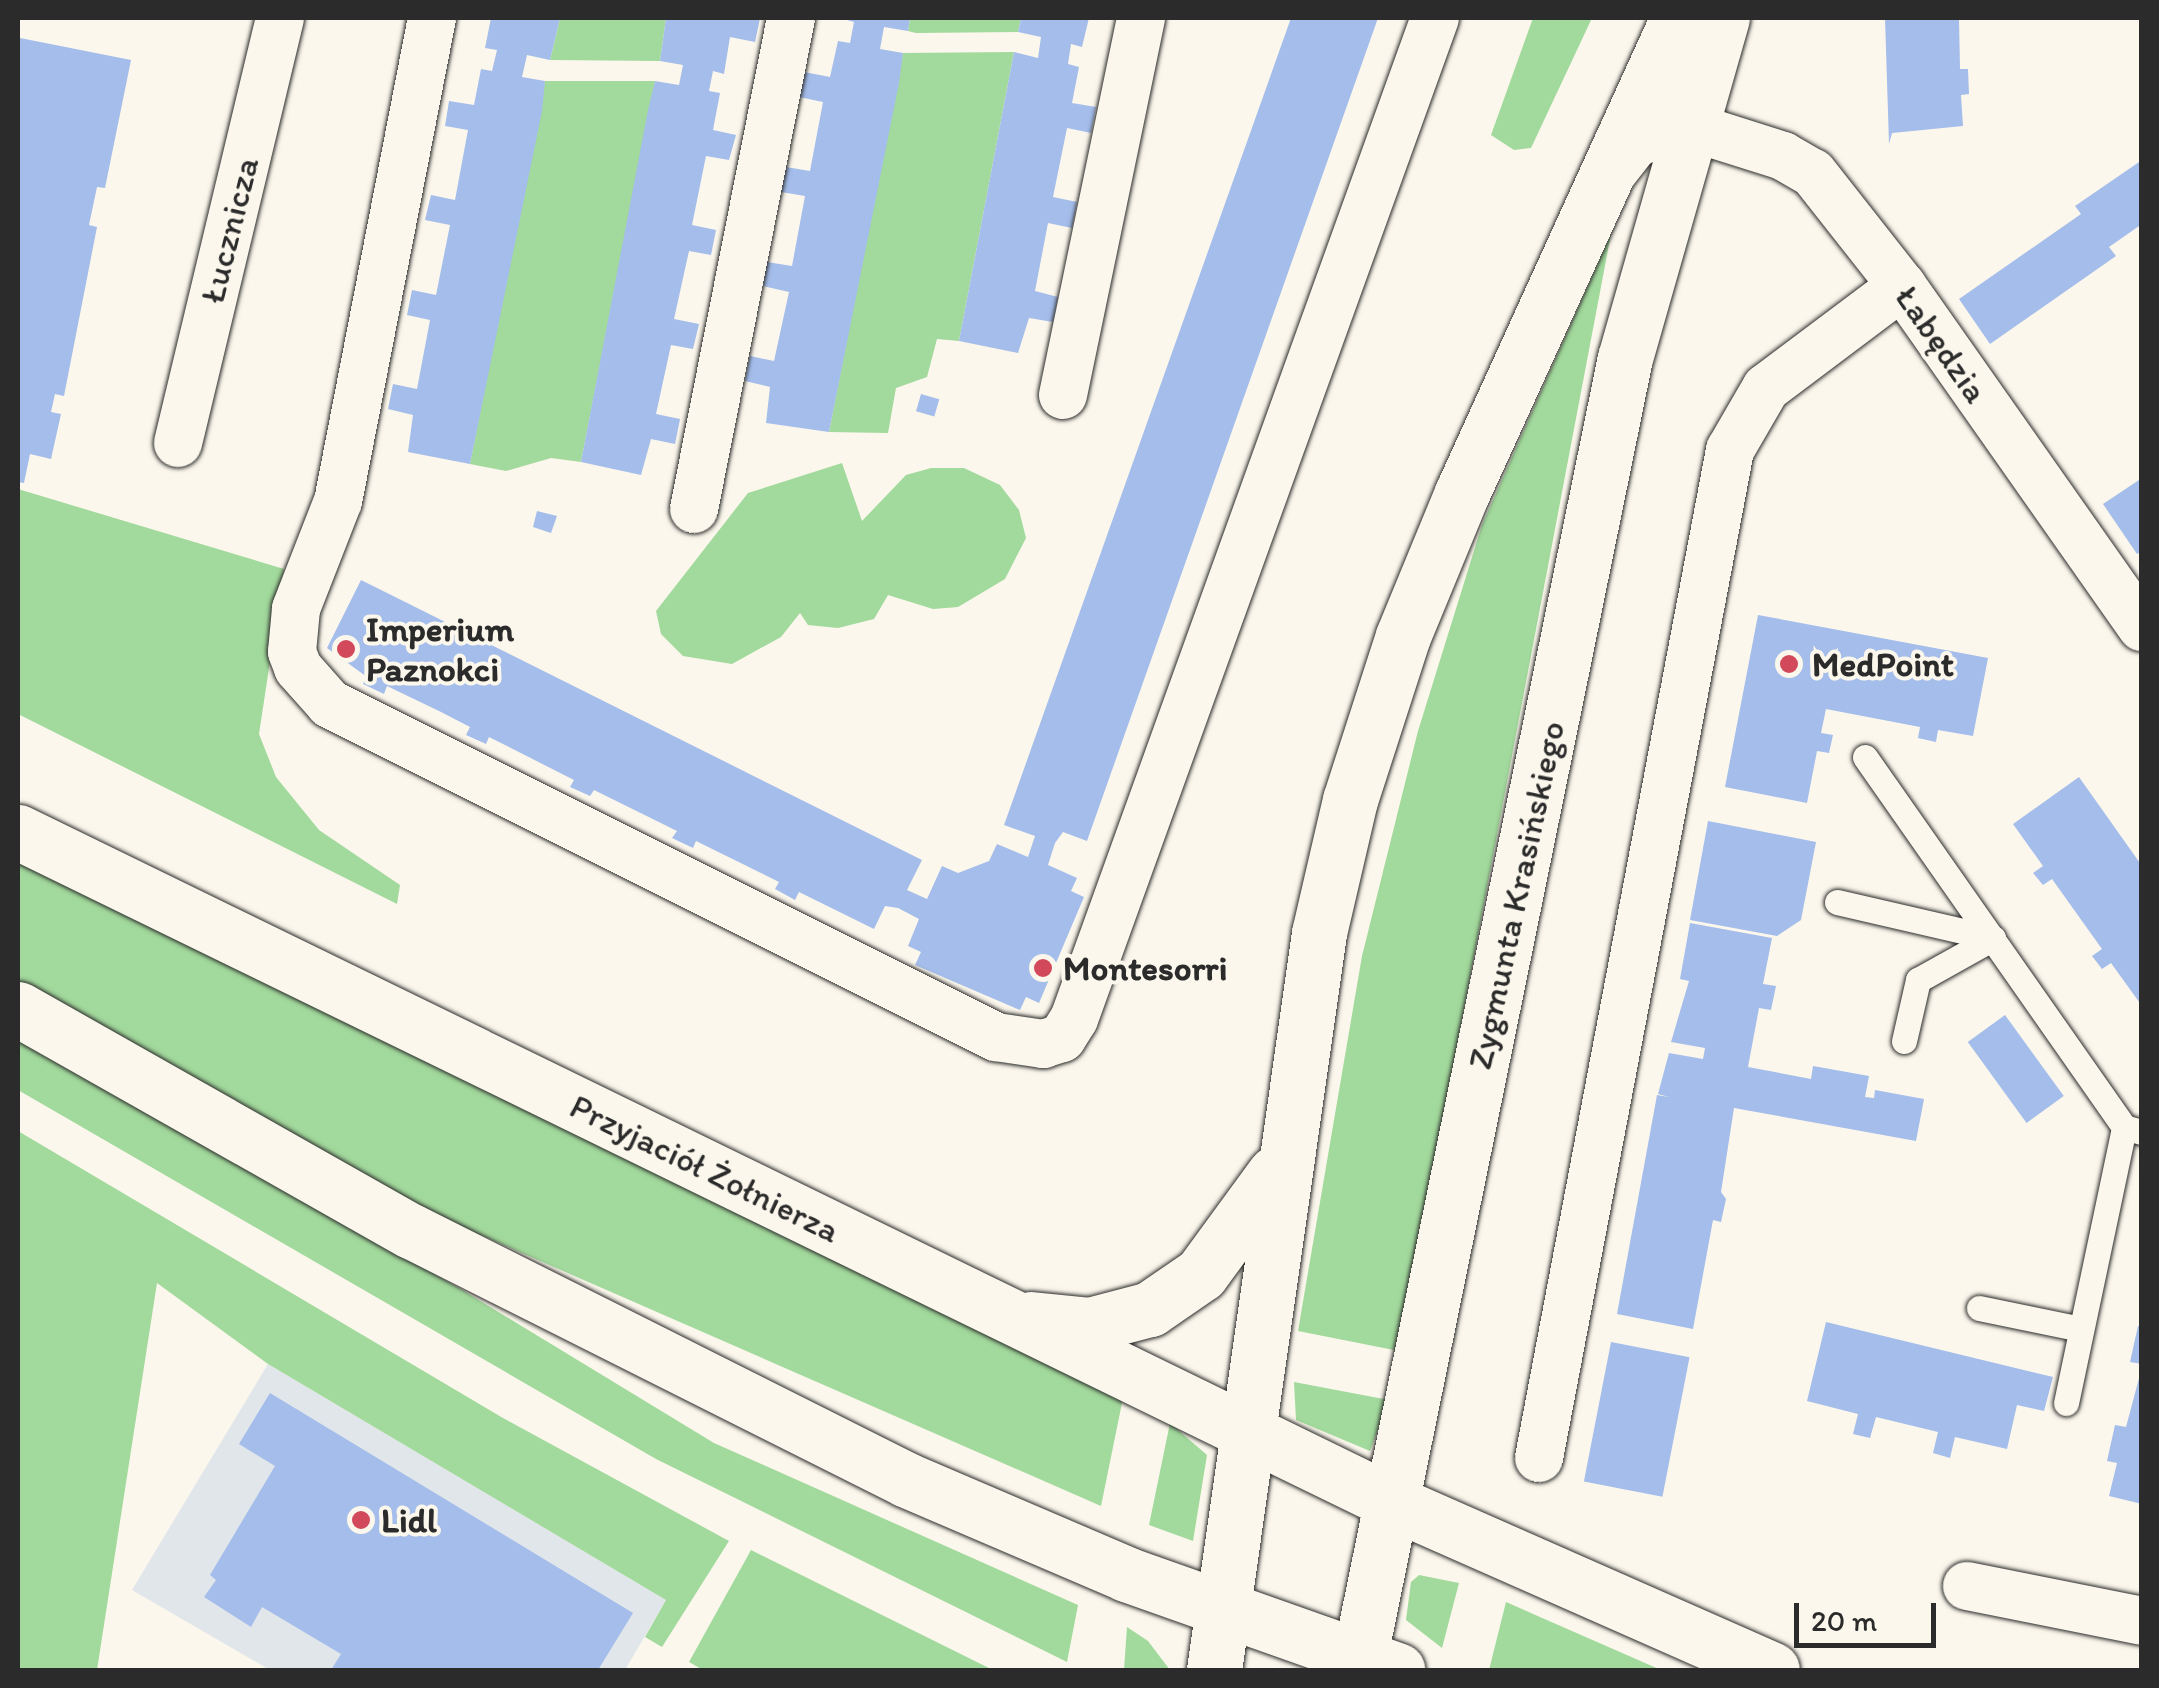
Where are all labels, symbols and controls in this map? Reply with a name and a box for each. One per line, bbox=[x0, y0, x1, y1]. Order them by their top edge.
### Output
street label: Łucznicza bbox=[191, 153, 267, 307]
street label: Łabędzia bbox=[1887, 277, 1997, 411]
place label: Imperium Paznokci bbox=[366, 608, 514, 690]
marker: Imperium Paznokci bbox=[335, 638, 357, 660]
place label: MedPoint bbox=[1812, 643, 1954, 685]
marker: MedPoint bbox=[1776, 651, 1802, 677]
street label: Zygmunta Krasińskiego bbox=[1459, 718, 1573, 1072]
place label: Montesorri bbox=[1063, 947, 1227, 989]
marker: Montesorri bbox=[1032, 957, 1054, 979]
street label: Przyjaciół Żołnierza bbox=[563, 1084, 847, 1252]
place label: Lidl bbox=[381, 1499, 437, 1541]
marker: Lidl bbox=[350, 1509, 372, 1531]
scale bar bbox=[1799, 1583, 1942, 1645]
text: 20 m bbox=[1811, 1602, 1877, 1639]

